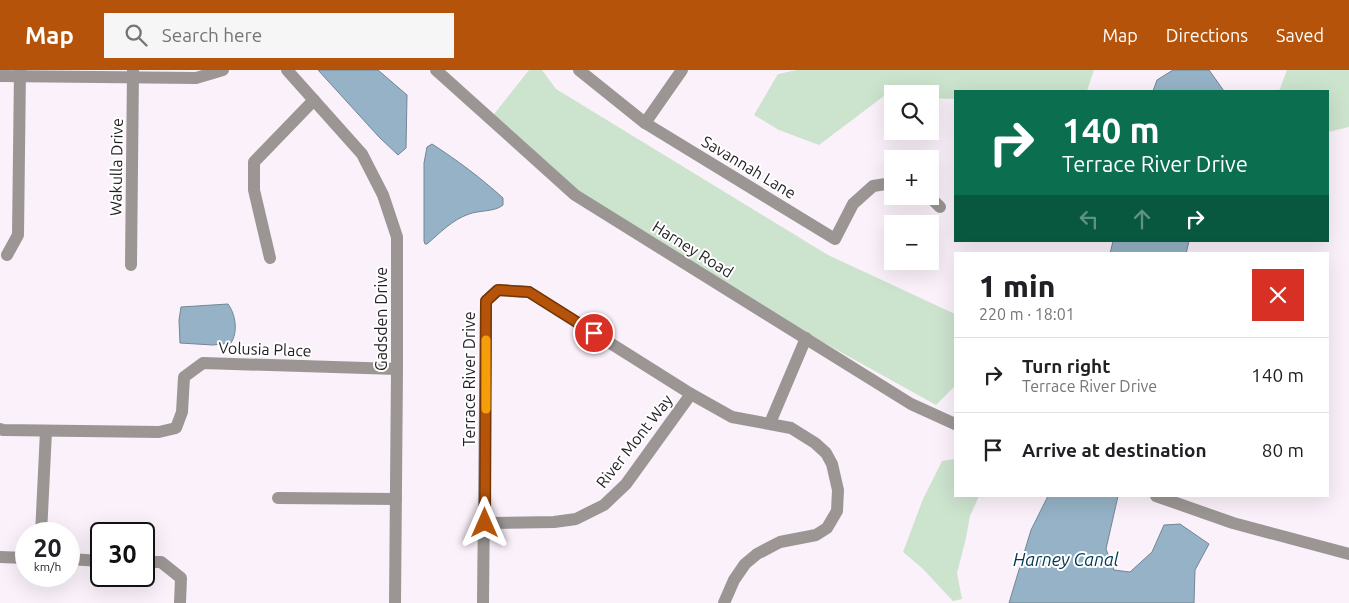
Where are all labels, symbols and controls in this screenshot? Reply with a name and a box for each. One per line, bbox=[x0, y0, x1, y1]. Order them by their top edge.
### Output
search box bbox=[104, 13, 454, 58]
icon: search bbox=[122, 21, 150, 49]
text: Map bbox=[25, 22, 74, 49]
text: Search here bbox=[162, 24, 262, 46]
text: Map bbox=[1102, 25, 1138, 45]
text: Directions bbox=[1166, 25, 1248, 45]
text: Saved bbox=[1276, 25, 1324, 45]
map controls bbox=[884, 85, 939, 270]
button: search bbox=[884, 85, 939, 140]
icon: right bbox=[979, 110, 1044, 175]
text: 140 m bbox=[1062, 110, 1160, 150]
street label: Wakulla Drive bbox=[106, 118, 126, 216]
street label: Savannah Lane bbox=[699, 132, 799, 202]
button: + bbox=[884, 150, 939, 205]
text: Terrace River Drive bbox=[1062, 151, 1248, 176]
icon: left bbox=[1075, 205, 1103, 233]
icon: ahead bbox=[1128, 205, 1156, 233]
icon: right bbox=[1181, 205, 1209, 233]
button: − bbox=[884, 215, 939, 270]
street label: Harney Road bbox=[649, 217, 737, 281]
street label: Gadsden Drive bbox=[372, 267, 390, 371]
text: 1 min bbox=[979, 269, 1055, 303]
button: close bbox=[1252, 269, 1304, 321]
text: 220 m · 18:01 bbox=[979, 305, 1075, 323]
street label: Terrace River Drive bbox=[460, 311, 478, 447]
pin bbox=[573, 312, 615, 354]
icon: arrive bbox=[580, 319, 608, 347]
street label: Volusia Place bbox=[218, 338, 312, 360]
text: Turn right bbox=[1022, 355, 1110, 377]
icon: right bbox=[979, 361, 1007, 389]
text: 140 m bbox=[1251, 364, 1304, 386]
text: Terrace River Drive bbox=[1022, 377, 1157, 395]
street label: River Mont Way bbox=[592, 391, 676, 491]
icon: arrive bbox=[979, 436, 1007, 464]
text: Arrive at destination bbox=[1022, 439, 1207, 461]
text: 80 m bbox=[1262, 439, 1304, 461]
position arrow bbox=[458, 496, 510, 548]
speed limit sign: 30 bbox=[90, 522, 155, 587]
text: 20 bbox=[33, 534, 62, 562]
water label: Harney Canal bbox=[1013, 549, 1119, 569]
text: km/h bbox=[34, 560, 61, 573]

